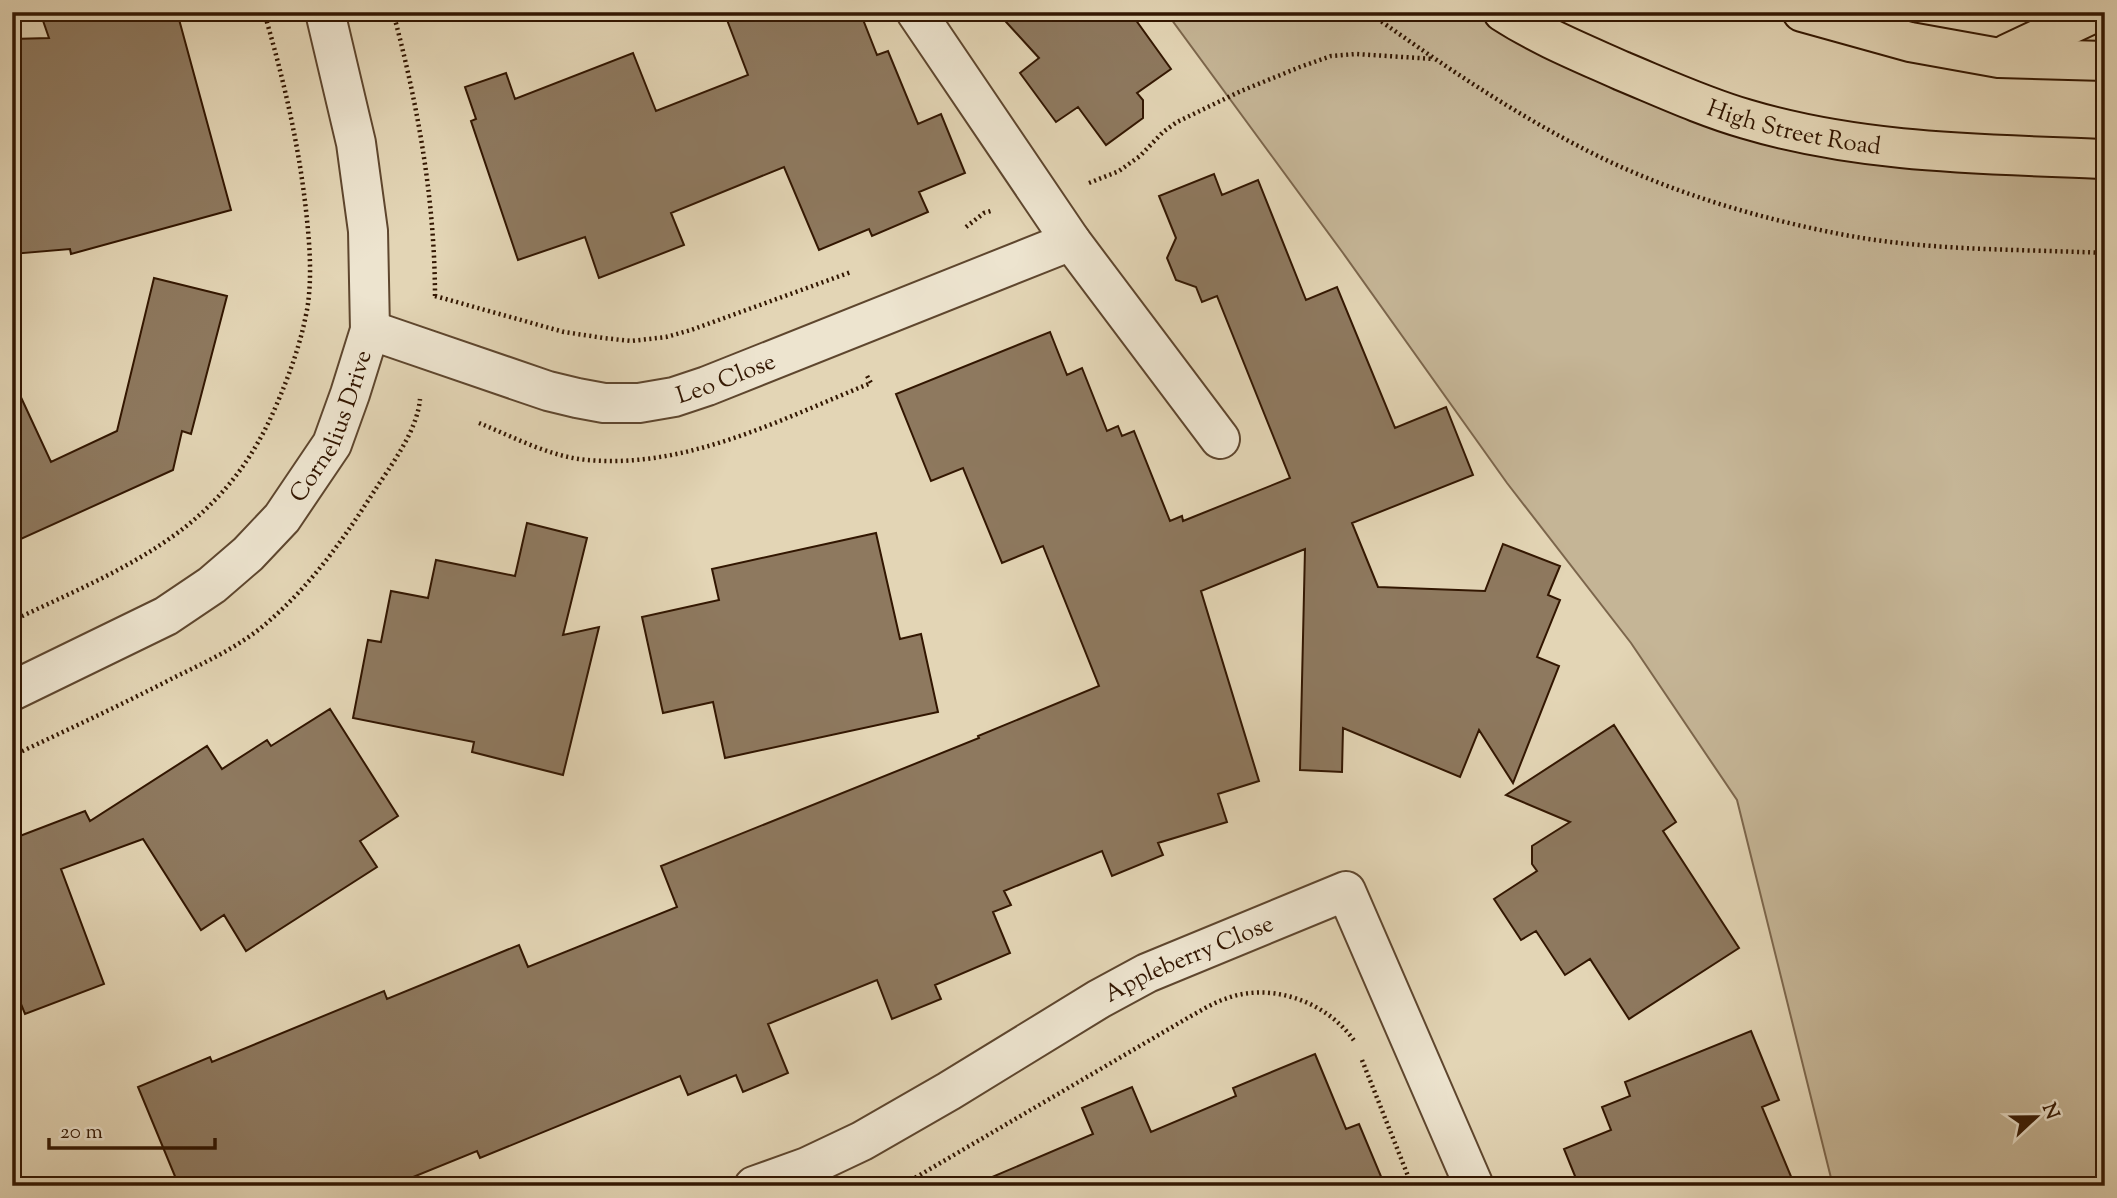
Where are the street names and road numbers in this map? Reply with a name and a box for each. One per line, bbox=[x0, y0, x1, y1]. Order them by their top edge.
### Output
street label: High Street Road bbox=[1702, 92, 1883, 165]
street label: Leo Close bbox=[672, 345, 781, 414]
street label: Cornelius Drive bbox=[282, 346, 382, 510]
street label: Appleberry Close bbox=[1099, 908, 1279, 1012]

